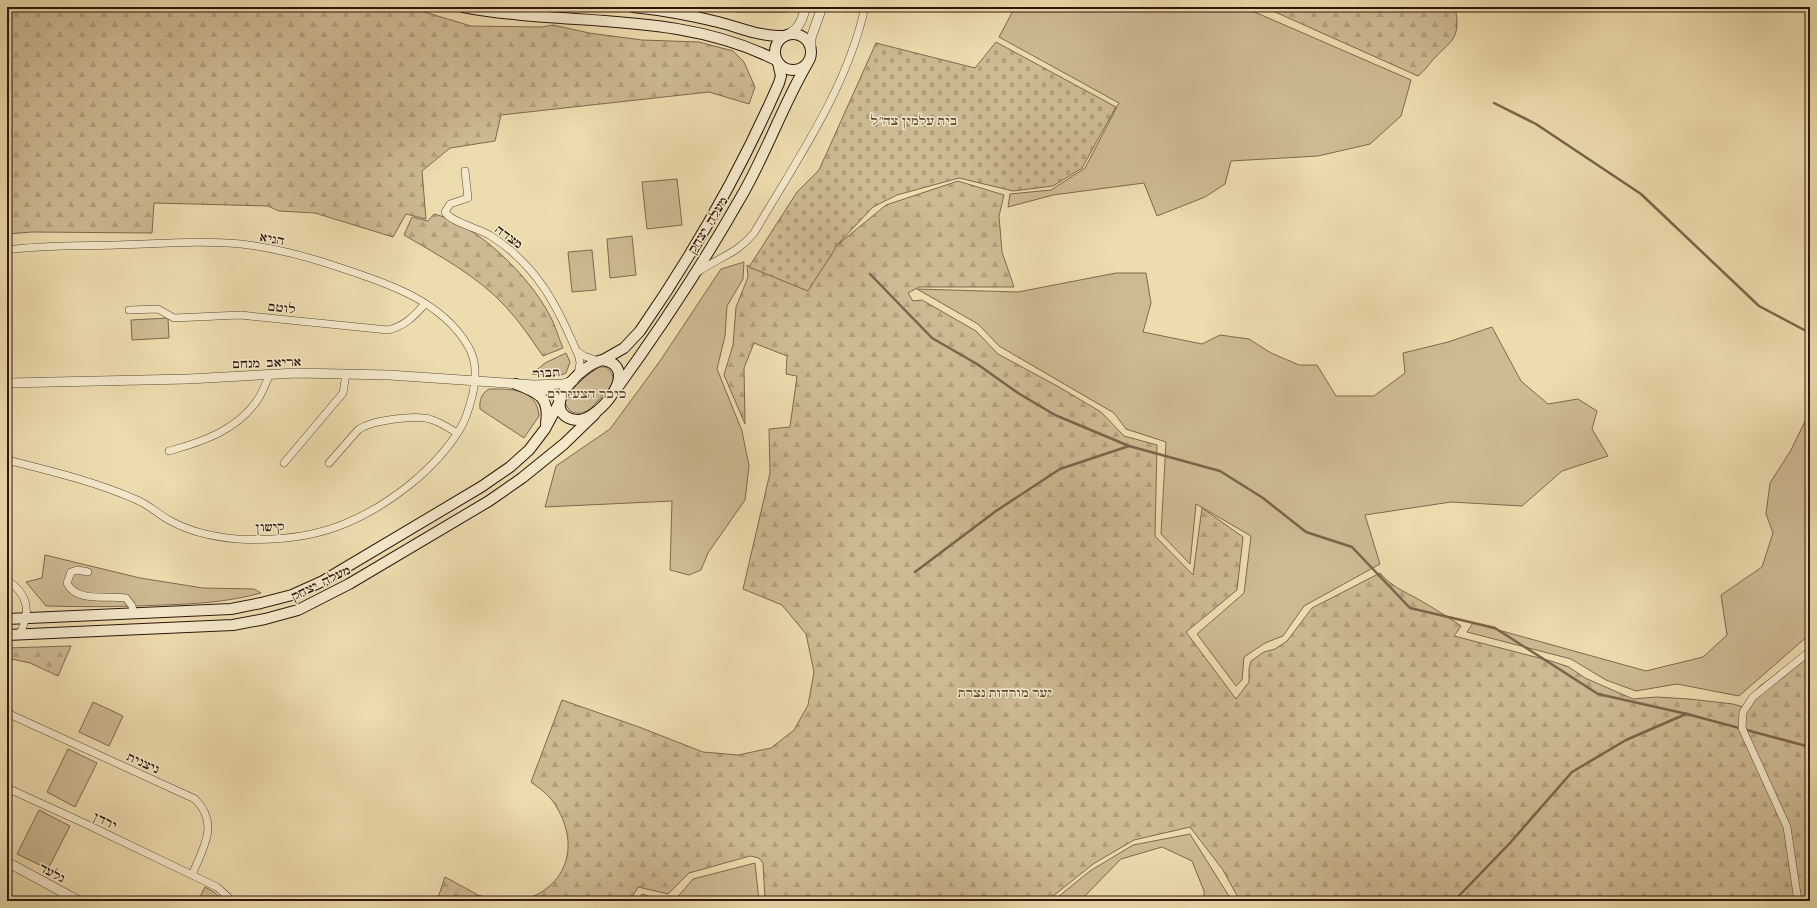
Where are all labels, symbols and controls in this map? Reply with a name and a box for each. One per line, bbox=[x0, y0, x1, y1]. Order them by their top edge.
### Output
park label: בית עלמין צה"ל bbox=[871, 113, 957, 129]
street label: מעלה יצחק bbox=[684, 194, 732, 256]
street label: מצדה bbox=[492, 222, 526, 252]
street label: הגיא bbox=[258, 229, 286, 249]
street label: לוטם bbox=[267, 299, 297, 317]
street label: אריאב מנחם bbox=[232, 354, 302, 372]
street label: תבור bbox=[532, 364, 560, 382]
park label: כיכר הצעירים bbox=[548, 386, 626, 402]
street label: קישון bbox=[255, 518, 285, 536]
street label: מעלה יצחק bbox=[289, 562, 353, 604]
park label: יער מורדות נצרת bbox=[958, 685, 1052, 701]
street label: ניצנית bbox=[124, 749, 162, 777]
street label: ירדן bbox=[90, 808, 120, 834]
street label: גלעד bbox=[36, 860, 68, 886]

